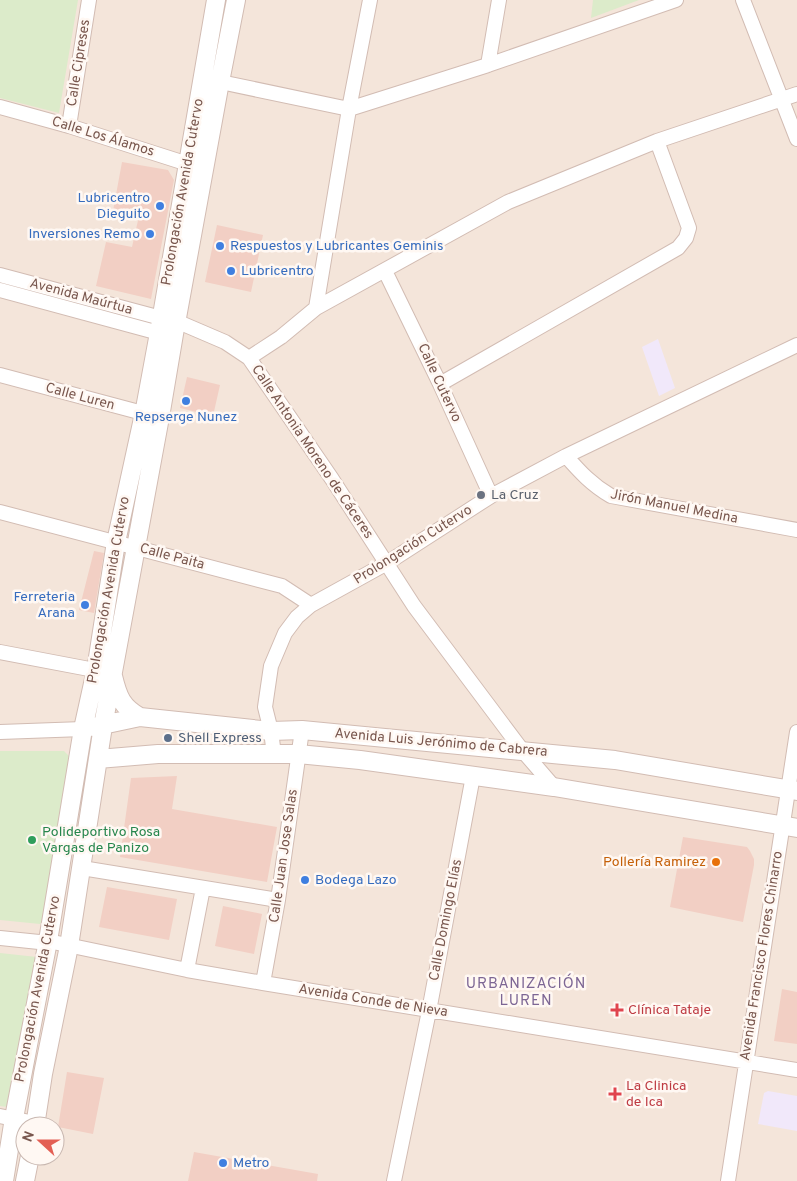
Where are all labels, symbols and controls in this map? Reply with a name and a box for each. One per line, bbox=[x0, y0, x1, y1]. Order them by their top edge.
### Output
street label: Calle Cipreses bbox=[64, 18, 94, 108]
street label: Prolongación Avenida Cutervo bbox=[158, 97, 208, 287]
street label: Calle Los Álamos bbox=[50, 112, 157, 161]
place label: Lubricentro Dieguito bbox=[77, 190, 150, 223]
marker: Lubricentro Dieguito bbox=[154, 200, 166, 212]
place label: Inversiones Remo bbox=[28, 226, 140, 243]
marker: Inversiones Remo bbox=[144, 228, 156, 240]
place label: Respuestos y Lubricantes Geminis bbox=[230, 238, 443, 255]
marker: Respuestos y Lubricantes Geminis bbox=[214, 240, 226, 252]
place label: Lubricentro bbox=[241, 263, 314, 280]
marker: Lubricentro bbox=[225, 265, 237, 277]
street label: Avenida Maúrtua bbox=[28, 275, 134, 319]
street label: Calle Cutervo bbox=[413, 341, 465, 425]
street label: Calle Antonia Moreno de Cáceres bbox=[247, 362, 377, 542]
street label: Calle Luren bbox=[43, 380, 117, 414]
marker: Repserge Nunez bbox=[180, 395, 192, 407]
place label: Repserge Nunez bbox=[135, 409, 237, 426]
street label: Jirón Manuel Medina bbox=[609, 486, 739, 528]
place label: La Cruz bbox=[491, 487, 539, 504]
marker: La Cruz bbox=[475, 489, 487, 501]
street label: Prolongación Avenida Cutervo bbox=[84, 495, 134, 685]
street label: Prolongación Cutervo bbox=[351, 502, 476, 588]
street label: Calle Paita bbox=[138, 540, 206, 574]
place label: Ferreteria Arana bbox=[14, 589, 75, 622]
marker: Ferreteria Arana bbox=[79, 599, 91, 611]
street label: Avenida Luis Jerónimo de Cabrera bbox=[334, 725, 548, 761]
place label: Shell Express bbox=[178, 730, 262, 747]
marker: Shell Express bbox=[162, 732, 174, 744]
street label: Calle Juan Jose Salas bbox=[266, 788, 302, 924]
place label: Polideportivo Rosa Vargas de Panizo bbox=[42, 824, 160, 857]
marker: Polideportivo Rosa Vargas de Panizo bbox=[26, 834, 38, 846]
street label: Avenida Francisco Flores Chinarro bbox=[737, 850, 787, 1062]
place label: Pollería Ramirez bbox=[603, 854, 706, 871]
marker: Pollería Ramirez bbox=[710, 856, 722, 868]
street label: Calle Domingo Elías bbox=[426, 858, 466, 982]
place label: Bodega Lazo bbox=[315, 872, 397, 889]
marker: Bodega Lazo bbox=[299, 874, 311, 886]
street label: Prolongación Avenida Cutervo bbox=[12, 894, 64, 1084]
district label: URBANIZACIÓN LUREN bbox=[466, 973, 586, 1011]
street label: Avenida Conde de Nieva bbox=[297, 981, 449, 1021]
place label: Clínica Tataje bbox=[628, 1002, 711, 1019]
marker: Clínica Tataje bbox=[610, 1003, 624, 1017]
place label: La Clinica de Ica bbox=[626, 1078, 686, 1111]
marker: La Clinica de Ica bbox=[608, 1087, 622, 1101]
north arrow bbox=[15, 1116, 65, 1166]
text: N bbox=[20, 1129, 39, 1145]
place label: Metro bbox=[233, 1155, 270, 1172]
marker: Metro bbox=[217, 1157, 229, 1169]

